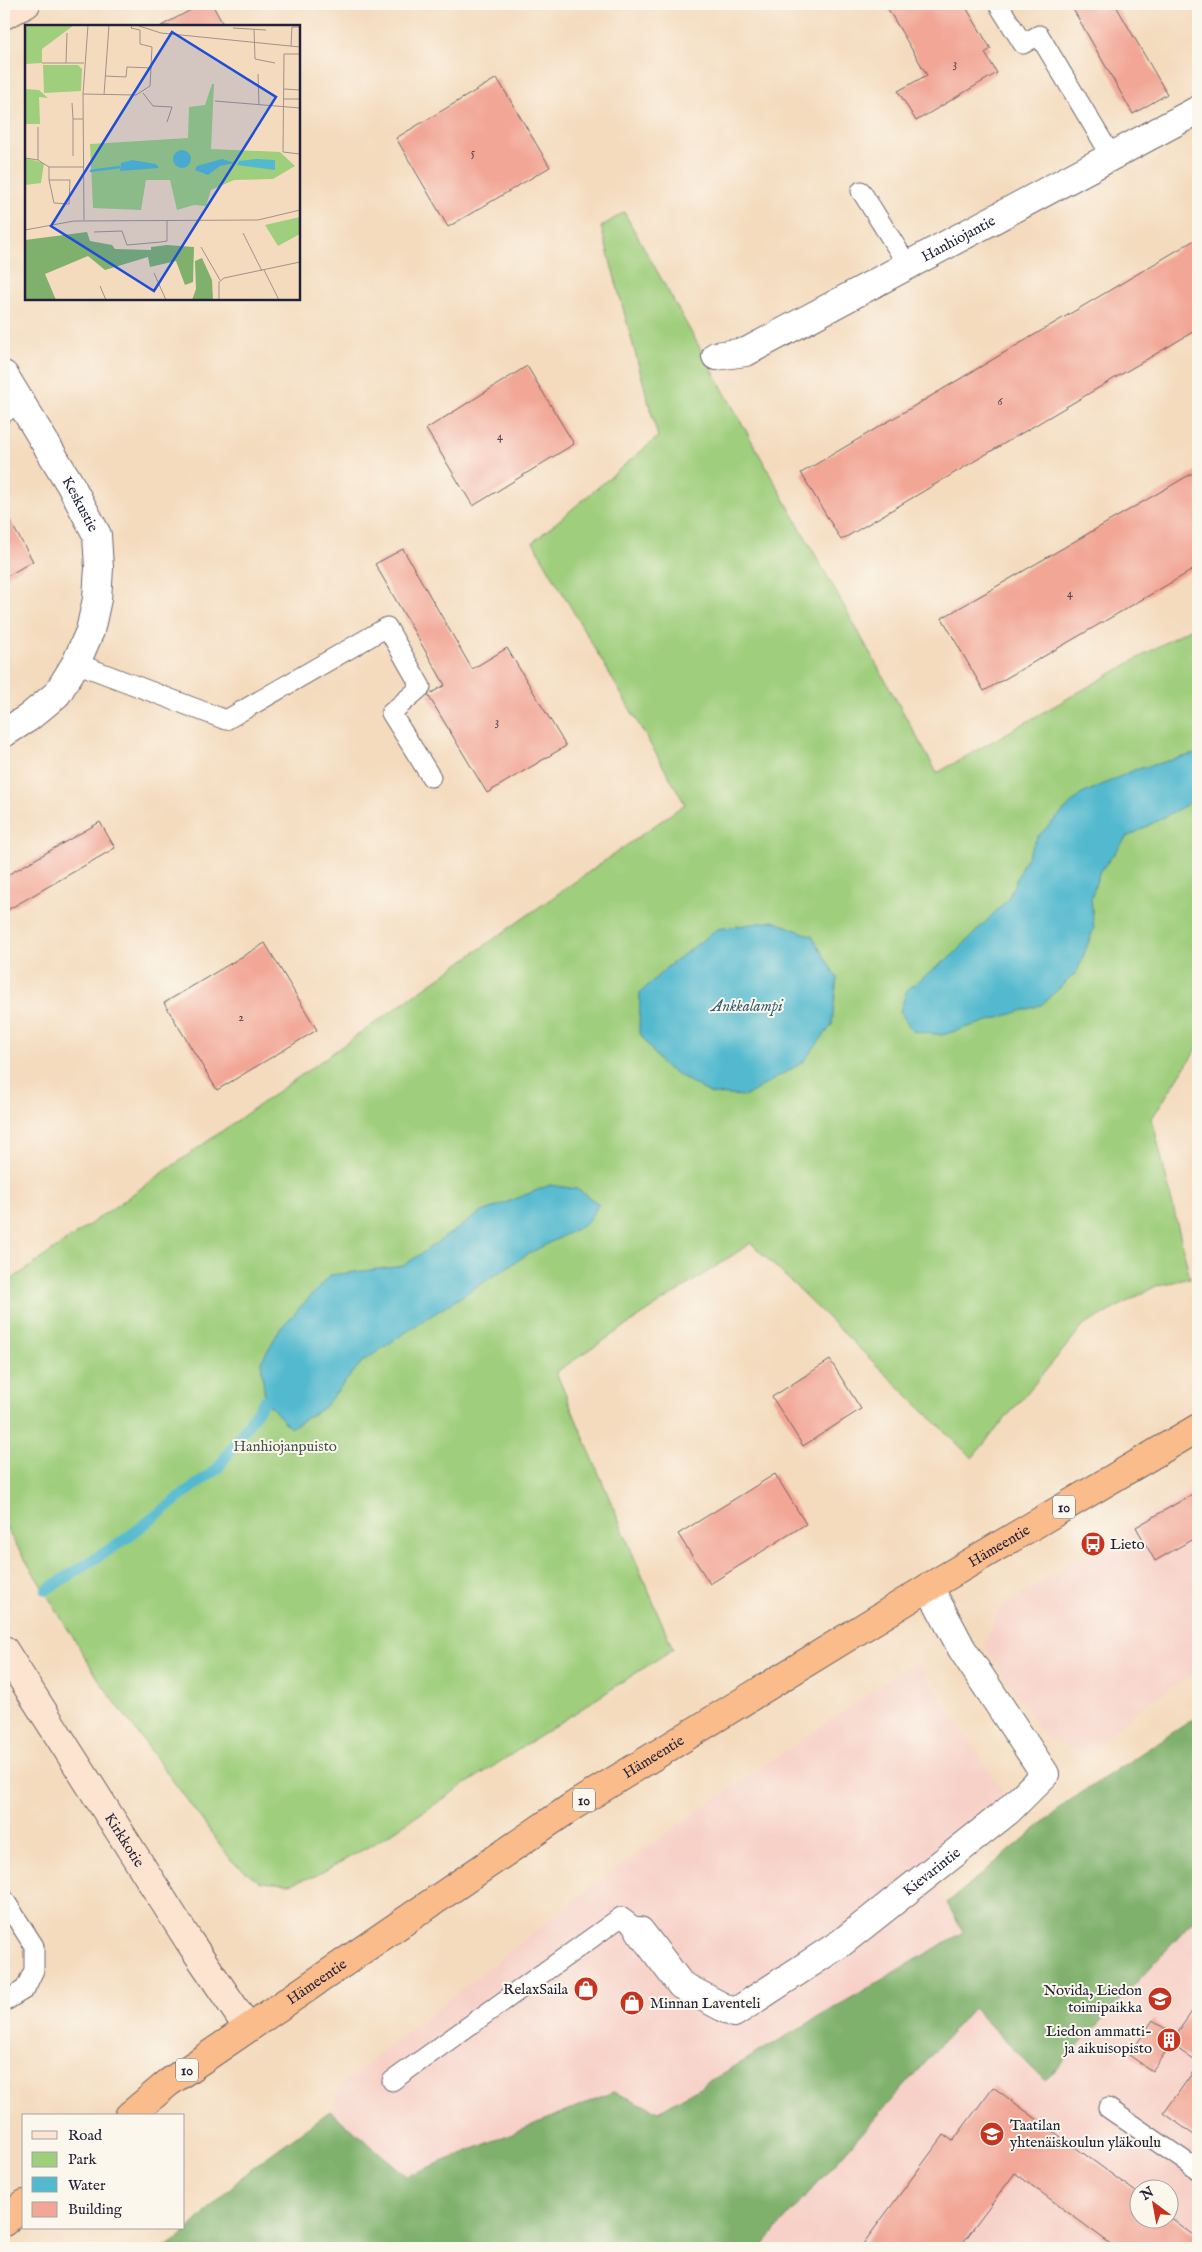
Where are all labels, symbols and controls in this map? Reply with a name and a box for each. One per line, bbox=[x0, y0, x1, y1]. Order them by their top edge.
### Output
inset map bbox=[25, 25, 300, 300]
house number: 3 bbox=[953, 56, 957, 71]
house number: 5 bbox=[471, 145, 476, 160]
street label: Hanhiojantie bbox=[918, 211, 999, 266]
house number: 6 bbox=[997, 394, 1003, 409]
house number: 4 bbox=[497, 429, 503, 444]
street label: Keskustie bbox=[58, 473, 103, 535]
house number: 4 bbox=[1067, 586, 1073, 601]
house number: 3 bbox=[495, 714, 499, 729]
water label: Ankkalampi bbox=[709, 997, 784, 1017]
house number: 2 bbox=[238, 1010, 244, 1025]
park label: Hanhiojanpuisto bbox=[233, 1437, 337, 1456]
road number: 10 bbox=[1053, 1495, 1075, 1518]
street label: Hämeentie bbox=[965, 1520, 1034, 1572]
bus stop icon: Lieto bbox=[1080, 1531, 1106, 1557]
place label: Lieto bbox=[1110, 1535, 1145, 1554]
street label: Hämeentie bbox=[619, 1731, 688, 1783]
road number: 10 bbox=[573, 1788, 595, 1812]
street label: Kirkkotie bbox=[100, 1810, 149, 1871]
street label: Kievarintie bbox=[899, 1843, 965, 1900]
street label: Hämeentie bbox=[283, 1955, 351, 2009]
shop icon: RelaxSaila bbox=[573, 1976, 599, 2002]
place label: RelaxSaila bbox=[503, 1980, 569, 1999]
place label: Novida, Liedon toimipaikka bbox=[1043, 1981, 1143, 2017]
school or university icon: Novida, Liedon toimipaikka bbox=[1147, 1986, 1173, 2012]
shop icon: Minnan Laventeli bbox=[619, 1990, 645, 2016]
place label: Minnan Laventeli bbox=[650, 1994, 760, 2013]
place label: Liedon ammatti- ja aikuisopisto bbox=[1046, 2022, 1152, 2058]
building icon: Liedon ammatti- ja aikuisopisto bbox=[1156, 2027, 1182, 2053]
road number: 10 bbox=[176, 2058, 198, 2082]
legend bbox=[22, 2114, 185, 2230]
place label: Taatilan yhtenäiskoulun yläkoulu bbox=[1009, 2116, 1161, 2152]
school or university icon: Taatilan yhtenäiskoulun yläkoulu bbox=[979, 2121, 1005, 2147]
text: Road bbox=[68, 2126, 103, 2145]
text: Park bbox=[68, 2150, 98, 2169]
text: Water bbox=[68, 2176, 106, 2195]
north arrow bbox=[1130, 2180, 1180, 2230]
text: N bbox=[1137, 2183, 1158, 2205]
text: Building bbox=[68, 2200, 123, 2219]

